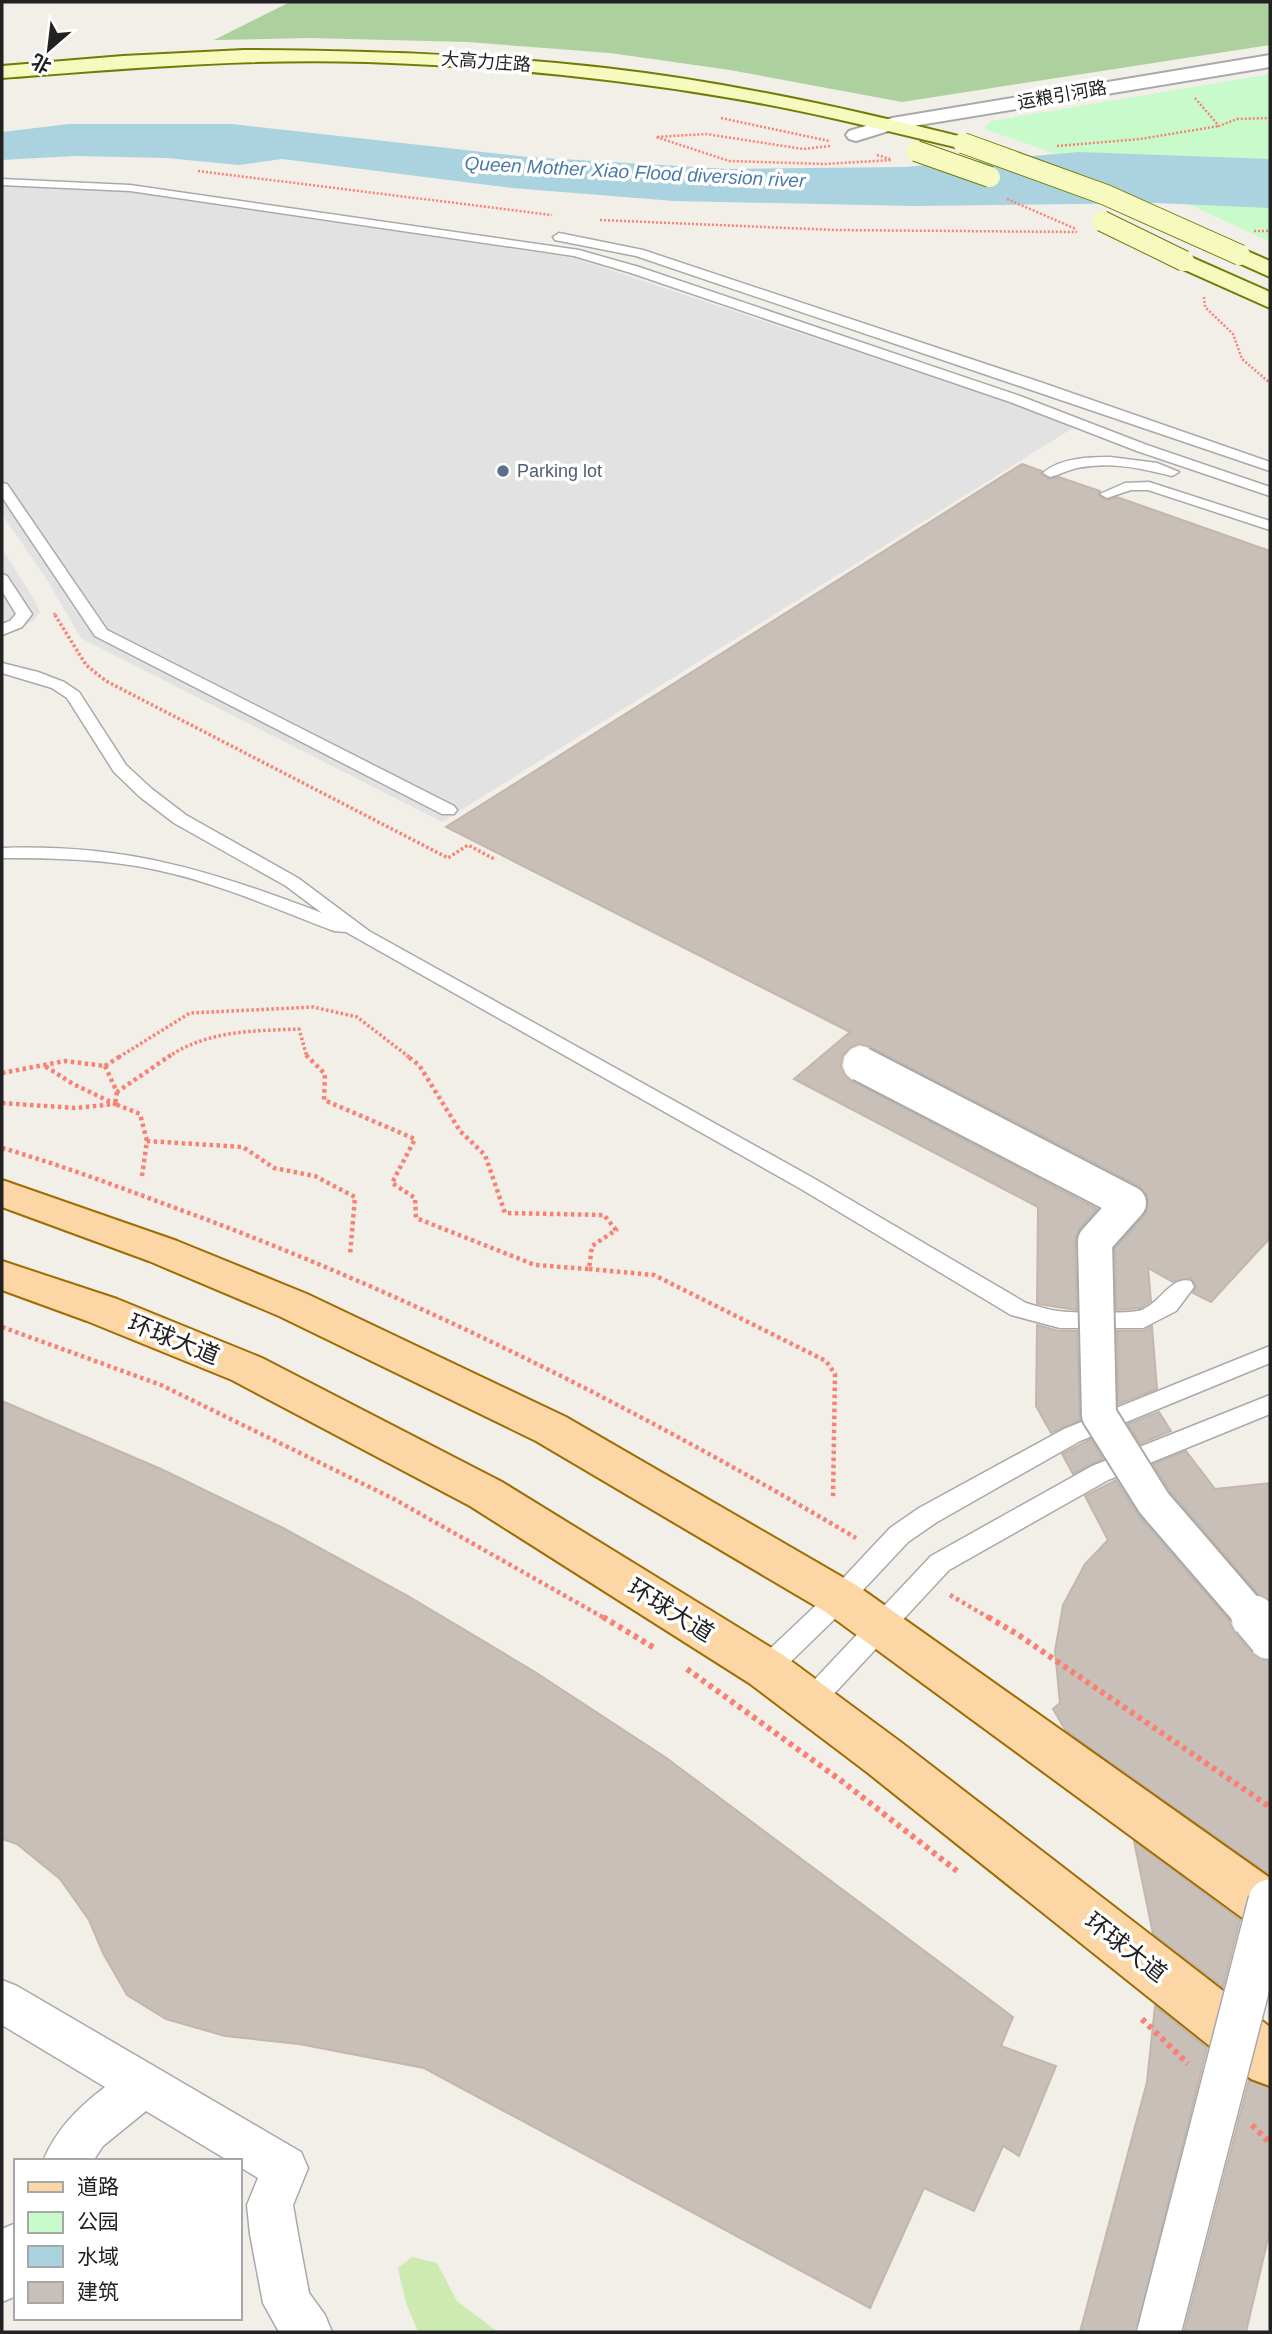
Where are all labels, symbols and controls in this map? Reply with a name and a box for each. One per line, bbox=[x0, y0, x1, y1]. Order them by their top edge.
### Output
north arrow bbox=[14, 14, 84, 84]
street label: 大高力庄路 bbox=[440, 49, 532, 75]
text: 北 bbox=[28, 50, 55, 77]
street label: 运粮引河路 bbox=[1016, 77, 1108, 113]
water label: Queen Mother Xiao Flood diversion river bbox=[464, 153, 807, 191]
place label: Parking lot bbox=[517, 461, 602, 481]
marker: Parking lot bbox=[495, 463, 511, 479]
street label: 环球大道 bbox=[124, 1309, 224, 1369]
street label: 环球大道 bbox=[623, 1573, 719, 1647]
street label: 环球大道 bbox=[1080, 1907, 1172, 1987]
legend bbox=[14, 2159, 242, 2320]
text: 道路 bbox=[77, 2175, 119, 2198]
text: 公园 bbox=[77, 2210, 119, 2233]
text: 水域 bbox=[77, 2245, 119, 2268]
text: 建筑 bbox=[77, 2280, 119, 2303]

